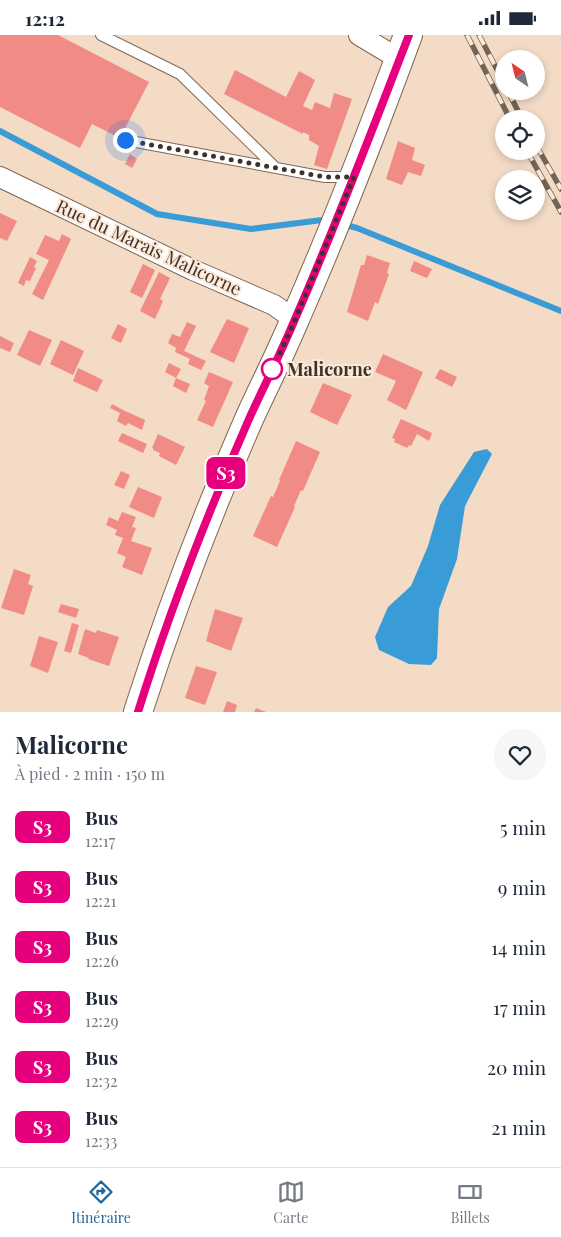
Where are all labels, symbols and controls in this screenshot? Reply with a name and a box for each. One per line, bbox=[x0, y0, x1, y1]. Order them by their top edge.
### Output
text: 12:12 bbox=[25, 5, 65, 31]
north arrow bbox=[495, 50, 545, 100]
map controls bbox=[495, 50, 545, 220]
button: locate bbox=[495, 110, 545, 160]
your location bbox=[113, 128, 138, 153]
button: layers bbox=[495, 170, 545, 220]
street label: Rue du Marais Malicorne bbox=[52, 193, 246, 301]
place label: Malicorne bbox=[287, 357, 372, 381]
marker: Malicorne bbox=[261, 358, 283, 380]
line badge: S3 bbox=[204, 457, 248, 489]
text: S3 bbox=[216, 461, 236, 485]
text: Malicorne bbox=[15, 728, 128, 760]
button: heart bbox=[494, 729, 546, 781]
text: À pied · 2 min · 150 m bbox=[15, 763, 165, 784]
text: Bus bbox=[85, 804, 118, 830]
text: 5 min bbox=[500, 814, 546, 840]
text: S3 bbox=[33, 815, 52, 839]
text: 12:17 bbox=[85, 830, 115, 851]
text: Bus bbox=[85, 864, 118, 890]
text: 9 min bbox=[498, 874, 546, 900]
text: S3 bbox=[33, 875, 52, 899]
text: 12:21 bbox=[85, 890, 116, 911]
text: Bus bbox=[85, 924, 118, 950]
text: 14 min bbox=[491, 934, 546, 960]
text: S3 bbox=[33, 935, 52, 959]
text: 12:26 bbox=[85, 950, 119, 971]
text: Bus bbox=[85, 984, 118, 1010]
text: 17 min bbox=[493, 994, 546, 1020]
text: S3 bbox=[33, 995, 52, 1019]
text: 12:29 bbox=[85, 1010, 119, 1031]
text: Bus bbox=[85, 1044, 118, 1070]
text: 20 min bbox=[487, 1054, 546, 1080]
text: S3 bbox=[33, 1055, 52, 1079]
text: 12:32 bbox=[85, 1070, 118, 1091]
text: Bus bbox=[85, 1104, 118, 1130]
text: 21 min bbox=[491, 1114, 546, 1140]
text: S3 bbox=[33, 1115, 52, 1139]
text: 12:33 bbox=[85, 1130, 117, 1151]
tab: Itinéraire bbox=[71, 1178, 131, 1227]
tab: Carte bbox=[273, 1178, 308, 1227]
tab: Billets bbox=[451, 1178, 490, 1227]

